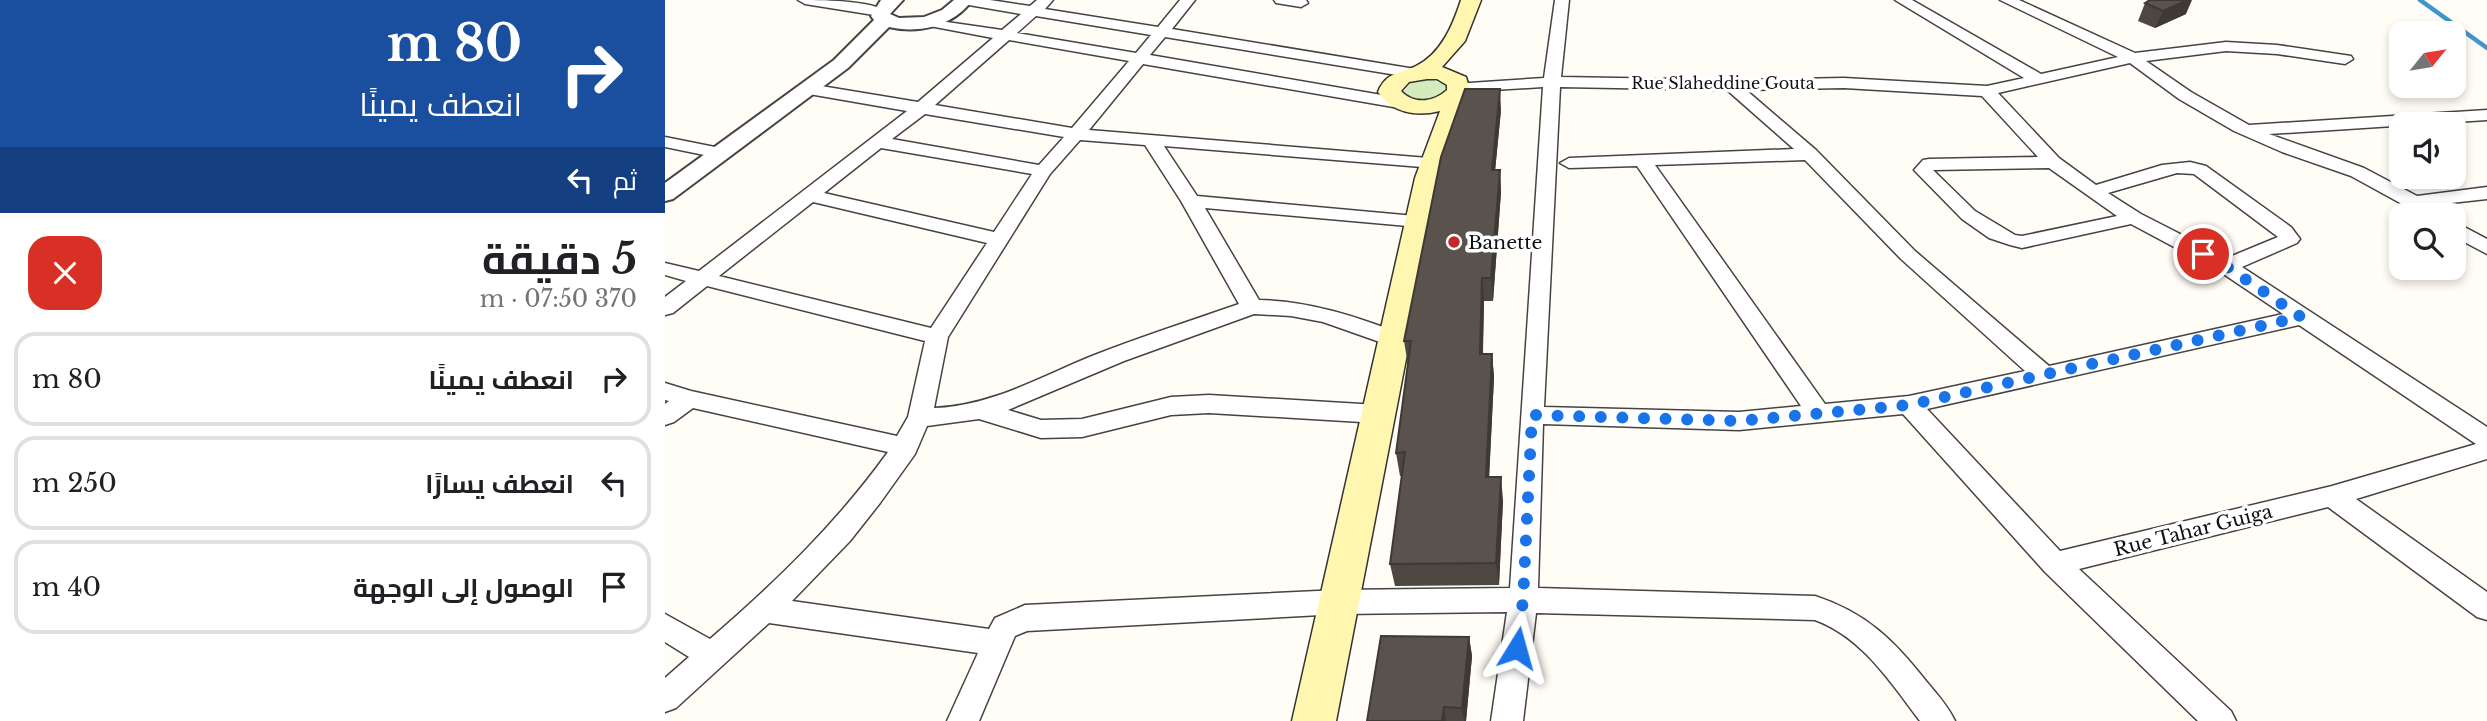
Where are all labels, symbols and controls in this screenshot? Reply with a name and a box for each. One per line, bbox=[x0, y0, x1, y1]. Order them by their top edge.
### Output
text: 80 m bbox=[387, 13, 522, 74]
north arrow bbox=[2389, 21, 2466, 98]
map controls bbox=[2389, 21, 2466, 280]
icon: right bbox=[546, 28, 637, 119]
street label: Rue Slaheddine Gouta bbox=[1631, 73, 1815, 93]
text: انعطف يمينًا bbox=[359, 85, 522, 125]
button: sound bbox=[2389, 112, 2466, 189]
icon: left bbox=[561, 161, 599, 199]
text: ثم bbox=[613, 165, 637, 197]
button: search bbox=[2389, 203, 2466, 280]
pin bbox=[2173, 224, 2233, 284]
place label: Banette bbox=[1468, 231, 1542, 254]
text: 5 دقيقة bbox=[482, 233, 637, 285]
marker: Banette bbox=[1446, 234, 1462, 250]
icon: arrive bbox=[2184, 235, 2222, 273]
button: close bbox=[28, 236, 102, 310]
text: 370 m · 07:50 bbox=[480, 285, 637, 313]
icon: right bbox=[595, 360, 633, 398]
text: 80 m bbox=[32, 363, 102, 395]
text: انعطف يمينًا bbox=[428, 364, 574, 396]
icon: left bbox=[595, 464, 633, 502]
text: 250 m bbox=[32, 467, 117, 499]
text: انعطف يسارًا bbox=[425, 468, 574, 500]
street label: Rue Tahar Guiga bbox=[2111, 500, 2275, 561]
icon: arrive bbox=[595, 568, 633, 606]
text: 40 m bbox=[32, 571, 101, 603]
text: الوصول إلى الوجهة bbox=[353, 572, 574, 604]
position arrow bbox=[1480, 611, 1554, 685]

